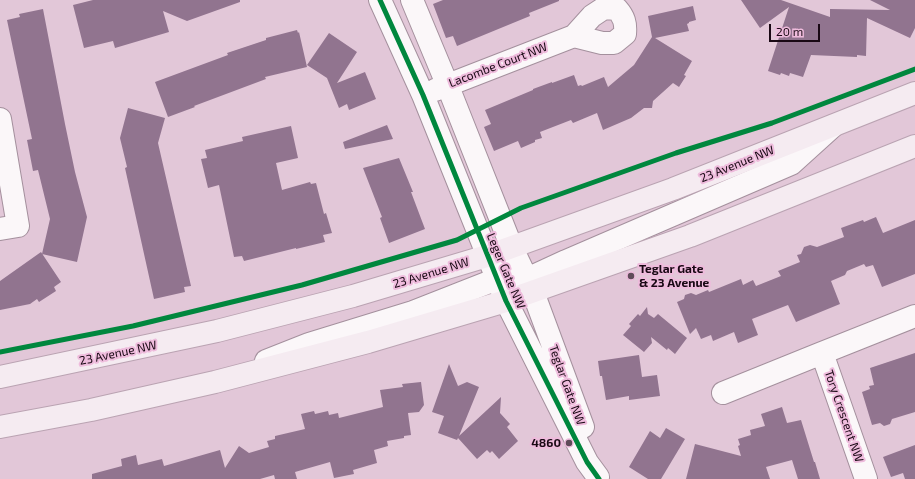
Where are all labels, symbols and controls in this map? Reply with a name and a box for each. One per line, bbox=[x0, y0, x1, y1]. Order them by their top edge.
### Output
scale bar bbox=[771, 16, 822, 42]
text: 20 m bbox=[776, 24, 803, 38]
street label: Lacombe Court NW bbox=[447, 40, 549, 90]
street label: 23 Avenue NW bbox=[698, 143, 776, 185]
street label: Leger Gate NW bbox=[484, 231, 528, 311]
street label: 23 Avenue NW bbox=[391, 255, 471, 291]
place label: Teglar Gate & 23 Avenue bbox=[639, 262, 709, 290]
marker: Teglar Gate & 23 Avenue bbox=[626, 271, 636, 281]
street label: 23 Avenue NW bbox=[78, 338, 158, 368]
street label: Teglar Gate NW bbox=[546, 343, 588, 427]
street label: Tory Crescent NW bbox=[821, 368, 867, 464]
place label: 4860 bbox=[531, 436, 561, 450]
marker: 4860 bbox=[564, 438, 574, 448]

